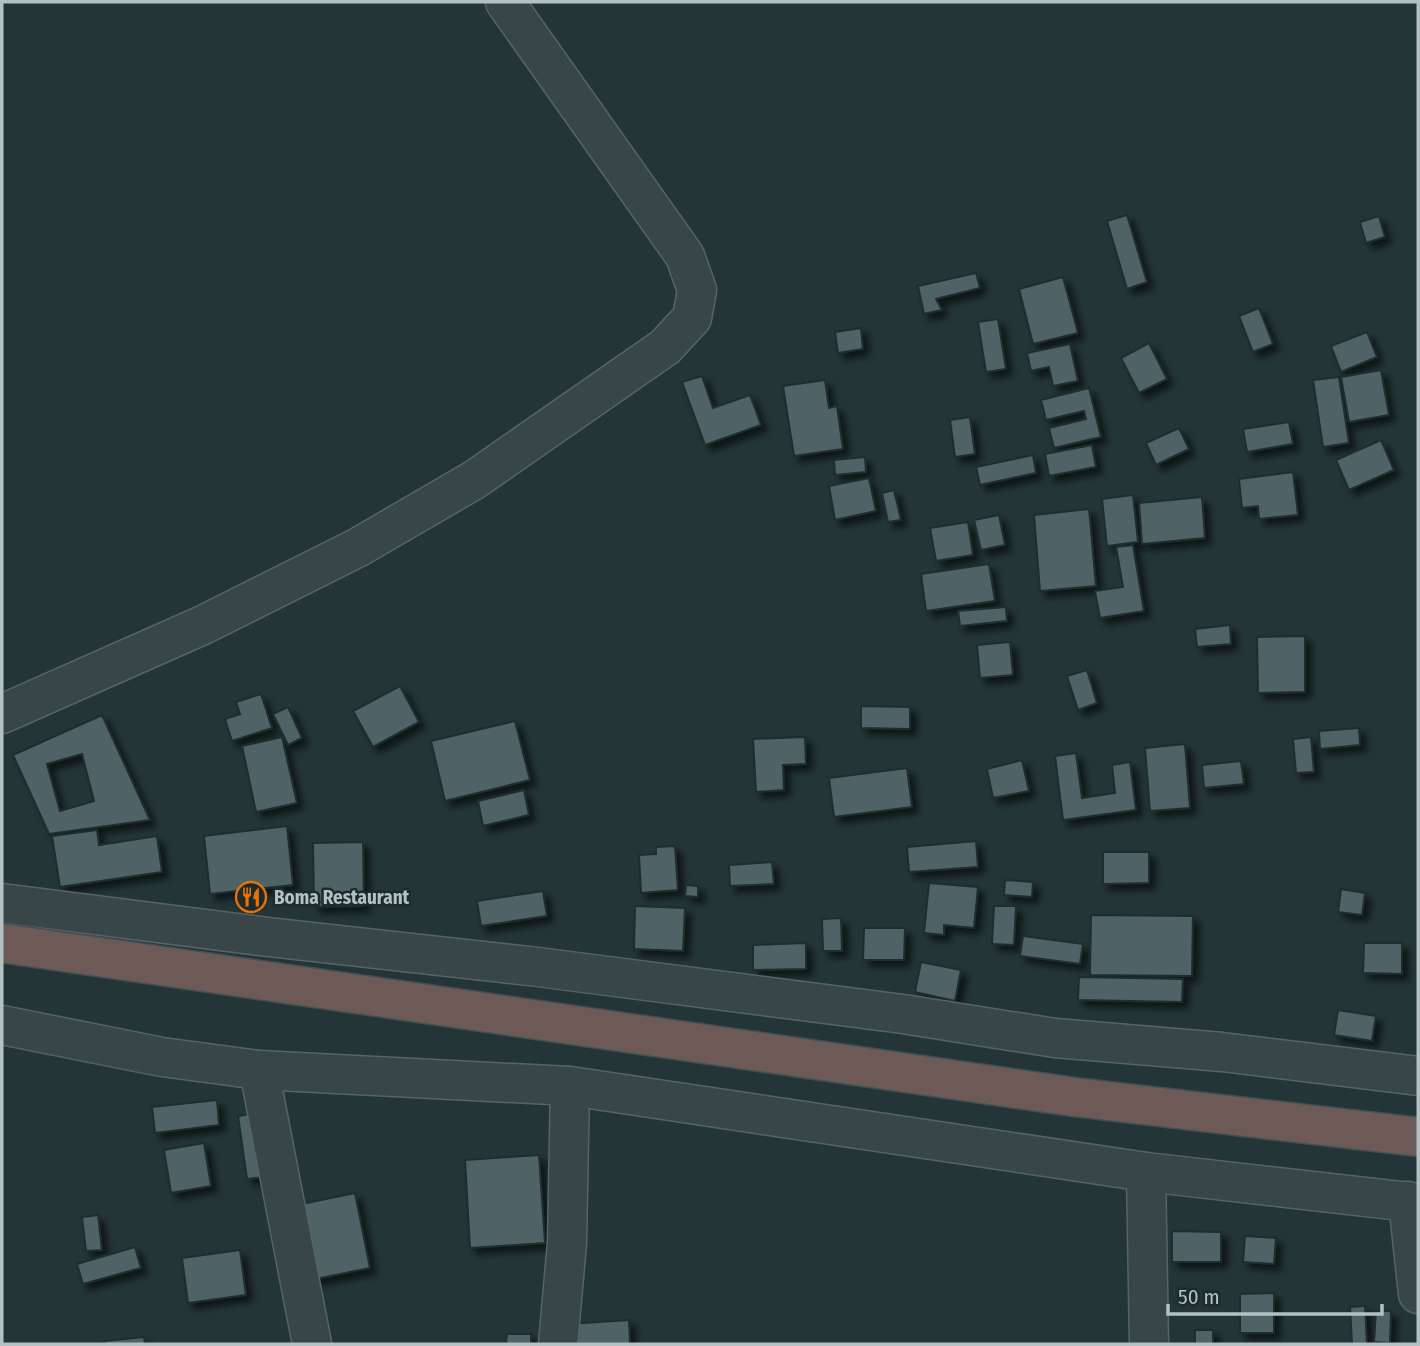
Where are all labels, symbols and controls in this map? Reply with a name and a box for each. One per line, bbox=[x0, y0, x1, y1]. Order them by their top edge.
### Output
restaurant icon: Boma Restaurant bbox=[234, 880, 268, 914]
place label: Boma Restaurant bbox=[274, 886, 410, 909]
scale bar bbox=[1168, 1272, 1382, 1316]
text: 50 m bbox=[1178, 1284, 1220, 1310]

